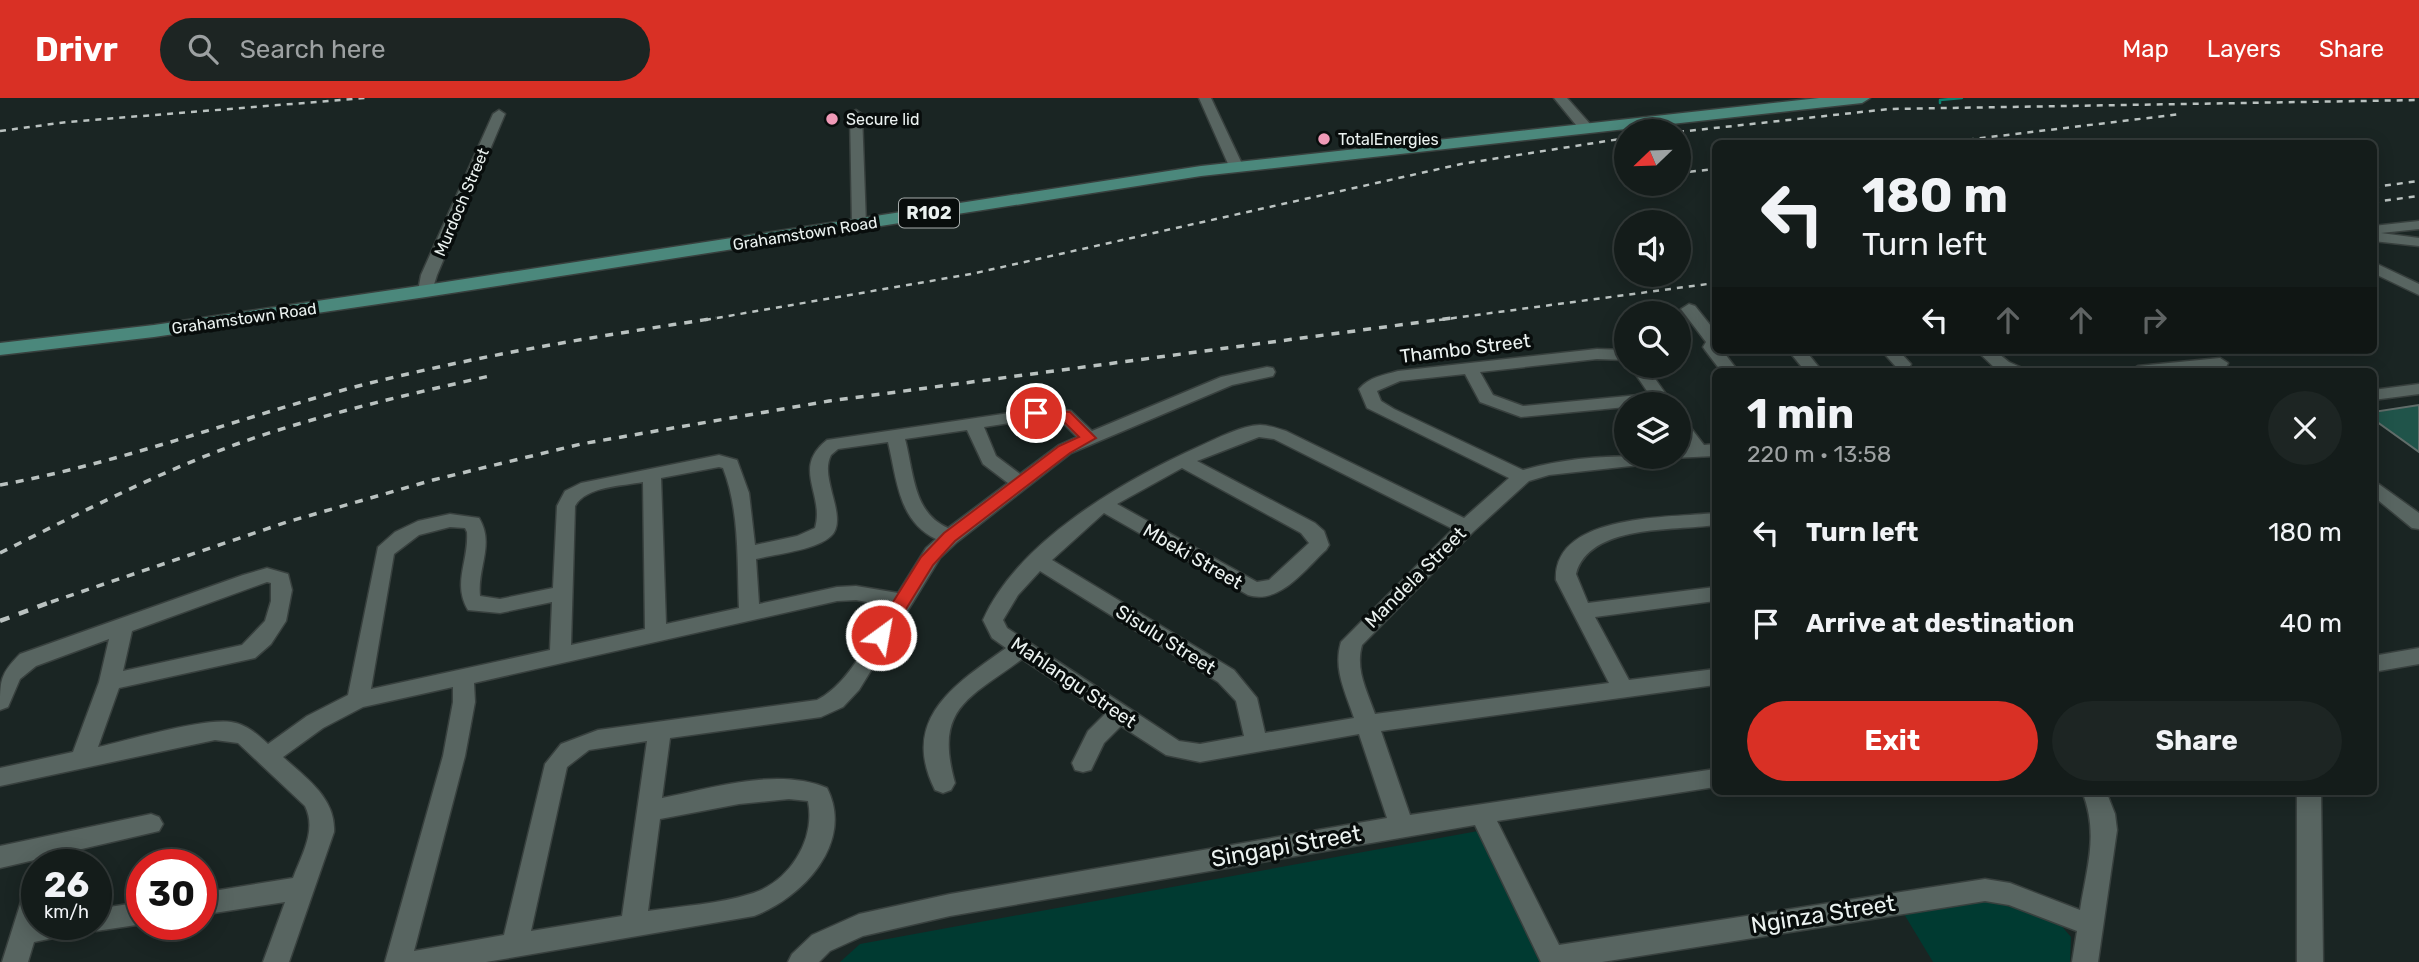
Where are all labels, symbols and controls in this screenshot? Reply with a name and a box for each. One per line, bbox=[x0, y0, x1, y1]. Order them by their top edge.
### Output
search box bbox=[160, 18, 650, 81]
text: Drivr bbox=[35, 30, 118, 69]
icon: search bbox=[184, 30, 222, 68]
text: Search here bbox=[240, 34, 386, 65]
text: Map bbox=[2122, 35, 2169, 63]
text: Layers bbox=[2207, 35, 2281, 63]
text: Share bbox=[2319, 35, 2384, 63]
place label: Secure lid bbox=[846, 110, 919, 129]
marker: Secure lid bbox=[824, 111, 840, 127]
north arrow bbox=[1614, 119, 1690, 196]
map controls bbox=[1614, 119, 1691, 469]
place label: TotalEnergies bbox=[1338, 130, 1439, 149]
marker: TotalEnergies bbox=[1316, 131, 1332, 147]
street label: Murdoch Street bbox=[430, 145, 493, 259]
text: 180 m bbox=[1862, 166, 2008, 224]
icon: left bbox=[1747, 168, 1838, 259]
road number: R102 bbox=[899, 198, 959, 228]
button: sound bbox=[1614, 210, 1691, 287]
street label: Grahamstown Road bbox=[731, 213, 879, 254]
text: Turn left bbox=[1862, 225, 1987, 263]
street label: Grahamstown Road bbox=[170, 299, 318, 338]
button: search bbox=[1614, 301, 1691, 378]
icon: left bbox=[1916, 301, 1954, 339]
icon: ahead bbox=[1989, 301, 2027, 339]
icon: ahead bbox=[2062, 301, 2100, 339]
icon: right bbox=[2135, 301, 2173, 339]
street label: Thambo Street bbox=[1398, 329, 1532, 368]
pin bbox=[1006, 383, 1066, 443]
text: 1 min bbox=[1747, 389, 1854, 439]
button: close bbox=[2268, 391, 2342, 465]
button: layers bbox=[1614, 392, 1691, 469]
icon: arrive bbox=[1017, 394, 1055, 432]
text: 220 m · 13:58 bbox=[1747, 440, 1891, 468]
icon: left bbox=[1747, 514, 1785, 552]
text: Turn left bbox=[1806, 517, 1918, 548]
text: 180 m bbox=[2268, 517, 2342, 548]
street label: Mbeki Street bbox=[1139, 519, 1247, 594]
street label: Mandela Street bbox=[1360, 522, 1471, 633]
position arrow bbox=[844, 598, 918, 672]
street label: Sisulu Street bbox=[1112, 600, 1220, 679]
icon: arrive bbox=[1747, 605, 1785, 643]
text: Arrive at destination bbox=[1806, 608, 2074, 639]
text: 40 m bbox=[2280, 608, 2342, 639]
street label: Mahlangu Street bbox=[1007, 632, 1141, 733]
button: Exit bbox=[1747, 701, 2038, 781]
button: Share bbox=[2052, 701, 2342, 781]
street label: Singapi Street bbox=[1209, 819, 1363, 873]
speed limit sign: 30 bbox=[126, 849, 217, 940]
text: 26 bbox=[44, 864, 89, 906]
street label: Nginza Street bbox=[1749, 889, 1897, 939]
text: km/h bbox=[44, 901, 89, 923]

